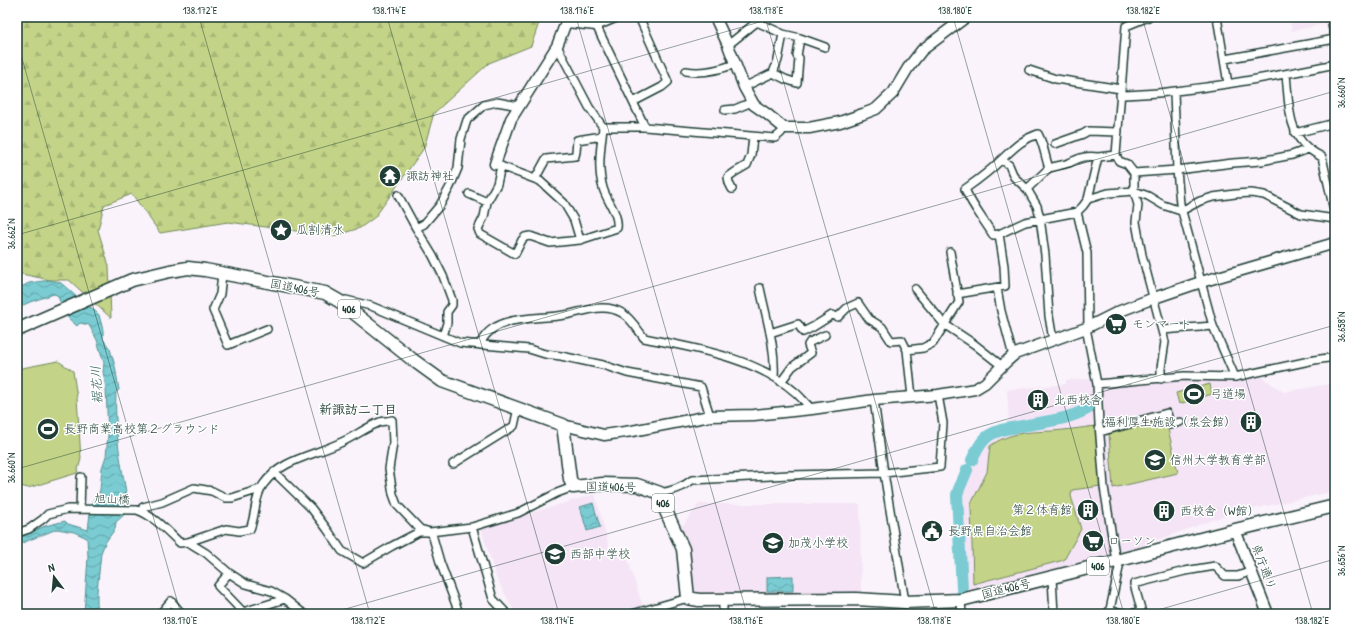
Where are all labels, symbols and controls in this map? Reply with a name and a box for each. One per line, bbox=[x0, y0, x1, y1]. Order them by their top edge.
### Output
text: 138.172°E bbox=[183, 4, 218, 17]
text: 138.174°E bbox=[372, 4, 406, 17]
text: 138.176°E bbox=[560, 4, 595, 17]
text: 138.178°E bbox=[749, 4, 784, 17]
text: 138.180°E bbox=[938, 4, 972, 17]
text: 138.182°E bbox=[1126, 4, 1161, 17]
text: 36.660°N bbox=[1335, 78, 1348, 108]
temple icon: 諏訪神社 bbox=[377, 163, 403, 189]
place label: 諏訪神社 bbox=[406, 167, 454, 184]
place icon: 瓜割清水 bbox=[268, 217, 294, 243]
text: 36.662°N bbox=[5, 219, 18, 249]
place label: 瓜割清水 bbox=[296, 221, 344, 238]
street label: 国道406号 bbox=[269, 274, 322, 301]
road number: 406 bbox=[338, 300, 360, 318]
supermarket icon: モンマート bbox=[1103, 311, 1129, 337]
text: 36.658°N bbox=[1335, 312, 1348, 342]
place label: モンマート bbox=[1132, 315, 1192, 332]
water label: 裾花川 bbox=[86, 365, 106, 405]
sports icon: 弓道場 bbox=[1181, 381, 1207, 407]
place label: 弓道場 bbox=[1210, 385, 1246, 402]
building icon: 北西校舎 bbox=[1025, 387, 1051, 413]
place label: 北西校舎 bbox=[1054, 391, 1102, 408]
district label: 新諏訪二丁目 bbox=[319, 400, 397, 418]
building icon: 福利厚生施設（泉会館） bbox=[1238, 409, 1264, 435]
place label: 福利厚生施設（泉会館） bbox=[1104, 413, 1236, 430]
sports icon: 長野商業高校第２グラウンド bbox=[35, 416, 61, 442]
place label: 長野商業高校第２グラウンド bbox=[64, 420, 220, 437]
school or university icon: 信州大学教育学部 bbox=[1142, 447, 1168, 473]
place label: 信州大学教育学部 bbox=[1170, 451, 1266, 468]
text: 36.660°N bbox=[5, 453, 18, 483]
street label: 国道406号 bbox=[586, 478, 636, 495]
street label: 旭山橋 bbox=[94, 489, 130, 508]
road number: 406 bbox=[652, 494, 674, 512]
building icon: 第２体育館 bbox=[1075, 497, 1101, 523]
building icon: 西校舎（W館） bbox=[1151, 498, 1177, 524]
place label: 第２体育館 bbox=[1012, 501, 1072, 518]
place label: 西校舎（W館） bbox=[1180, 502, 1259, 519]
public building icon: 長野県自治会館 bbox=[919, 518, 945, 544]
place label: 長野県自治会館 bbox=[948, 522, 1032, 539]
supermarket icon: ローソン bbox=[1080, 528, 1106, 554]
school or university icon: 加茂小学校 bbox=[760, 530, 786, 556]
place label: ローソン bbox=[1108, 532, 1156, 549]
place label: 加茂小学校 bbox=[788, 534, 848, 551]
school or university icon: 西部中学校 bbox=[542, 541, 568, 567]
street label: 県庁通り bbox=[1248, 541, 1281, 592]
place label: 西部中学校 bbox=[570, 545, 630, 562]
text: 36.656°N bbox=[1335, 546, 1348, 576]
north arrow bbox=[34, 557, 74, 597]
road number: 406 bbox=[1087, 557, 1109, 575]
text: N bbox=[46, 560, 56, 575]
street label: 国道406号 bbox=[979, 574, 1033, 603]
text: 138.170°E bbox=[163, 614, 198, 627]
text: 138.172°E bbox=[351, 614, 386, 627]
text: 138.174°E bbox=[540, 614, 574, 627]
text: 138.176°E bbox=[729, 614, 764, 627]
text: 138.178°E bbox=[917, 614, 952, 627]
text: 138.180°E bbox=[1106, 614, 1140, 627]
text: 138.182°E bbox=[1295, 614, 1330, 627]

